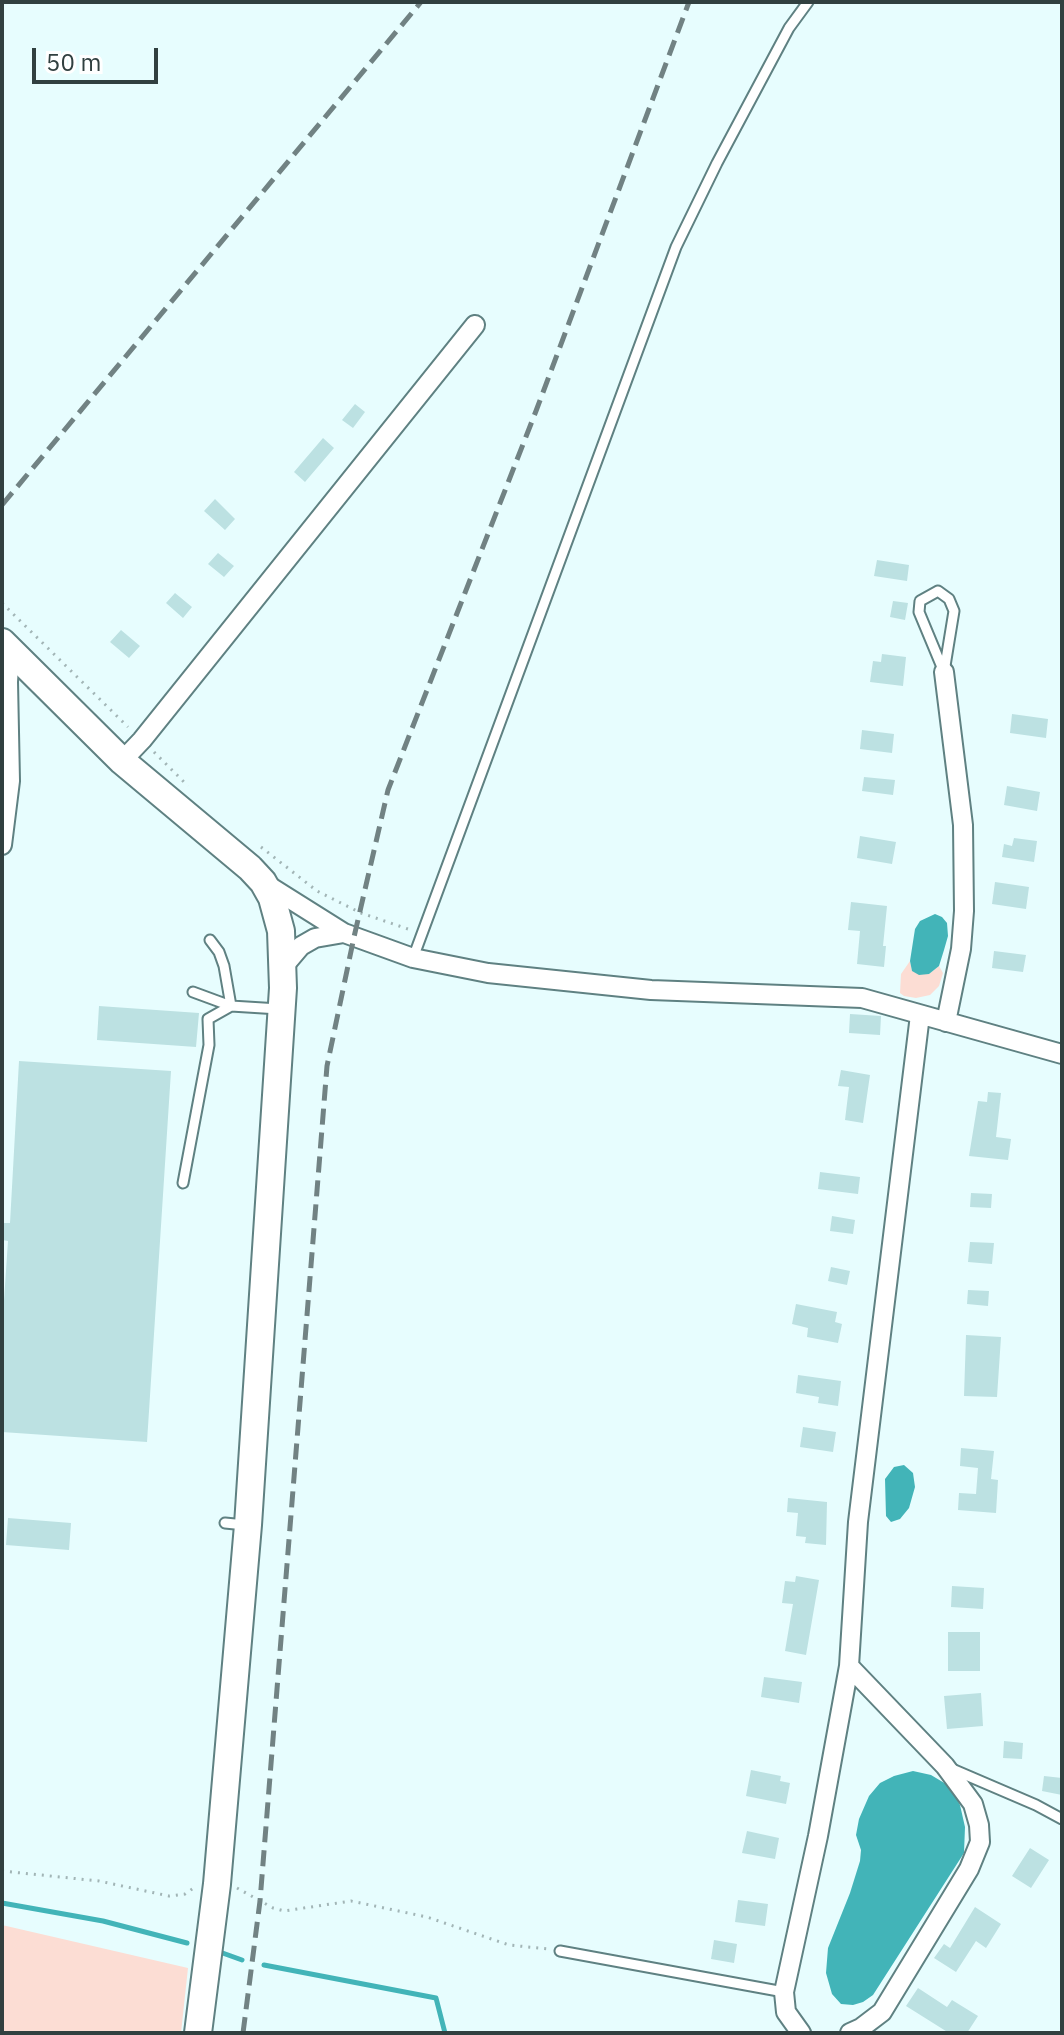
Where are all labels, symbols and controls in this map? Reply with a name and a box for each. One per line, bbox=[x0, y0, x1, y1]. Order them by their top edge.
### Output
scale bar bbox=[36, 32, 162, 82]
text: 50 m bbox=[46, 46, 101, 78]

